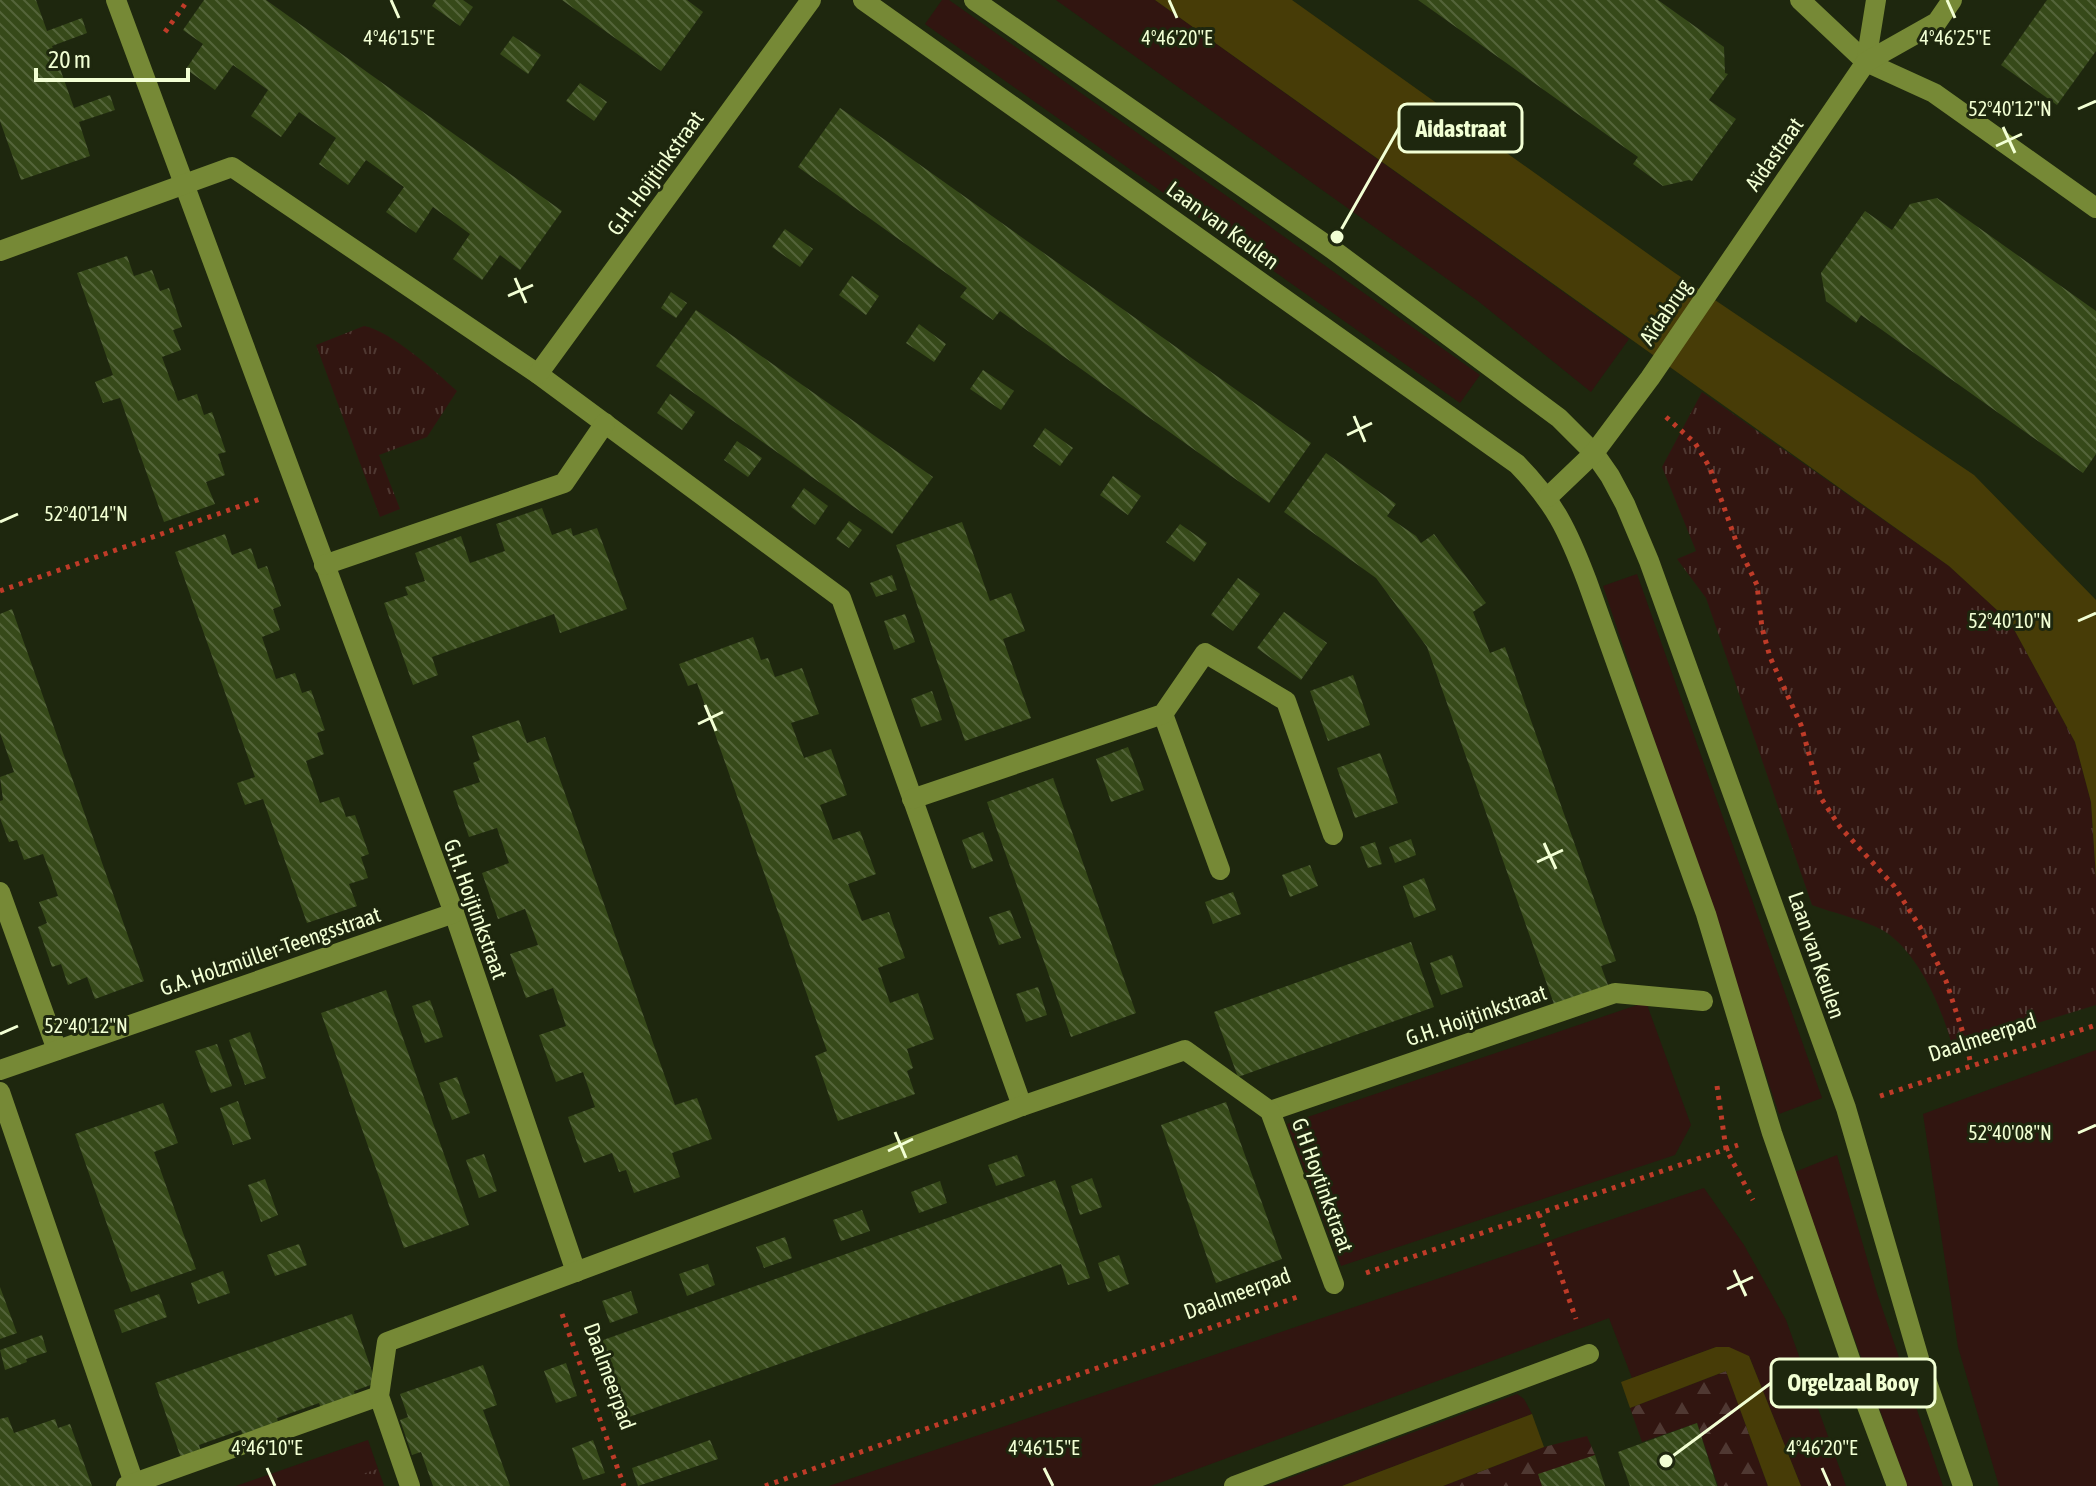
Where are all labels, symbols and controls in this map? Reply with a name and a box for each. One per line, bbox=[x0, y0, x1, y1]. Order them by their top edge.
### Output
text: 4°46'15"E bbox=[364, 26, 435, 49]
text: 4°46'20"E bbox=[1142, 26, 1213, 49]
text: 4°46'25"E bbox=[1920, 26, 1991, 49]
scale bar bbox=[36, 32, 188, 82]
text: 20 m bbox=[48, 46, 91, 73]
text: 52°40'12"N bbox=[1968, 97, 2052, 120]
callout: Aidastraat bbox=[1399, 104, 1522, 152]
street label: G.H. Hoijtinkstraat bbox=[601, 106, 709, 240]
street label: Aïdastraat bbox=[1739, 112, 1809, 196]
text: Aidastraat bbox=[1414, 115, 1507, 142]
street label: Laan van Keulen bbox=[1162, 176, 1284, 274]
street label: Aïdabrug bbox=[1634, 274, 1697, 350]
text: 52°40'14"N bbox=[44, 502, 128, 525]
text: 52°40'10"N bbox=[1968, 609, 2052, 632]
street label: G.H. Hoijtinkstraat bbox=[439, 835, 513, 983]
street label: Laan van Keulen bbox=[1783, 888, 1851, 1022]
street label: G.A. Holzmüller-Teengsstraat bbox=[156, 901, 384, 1001]
street label: G.H. Hoijtinkstraat bbox=[1402, 979, 1550, 1051]
street label: Daalmeerpad bbox=[1925, 1007, 2039, 1067]
text: 52°40'12"N bbox=[44, 1014, 128, 1037]
street label: G H Hoytinkstraat bbox=[1287, 1114, 1359, 1256]
text: 52°40'08"N bbox=[1968, 1121, 2052, 1144]
street label: Daalmeerpad bbox=[1180, 1262, 1294, 1324]
street label: Daalmeerpad bbox=[579, 1319, 641, 1433]
callout: Orgelzaal Booy bbox=[1771, 1359, 1935, 1407]
text: Orgelzaal Booy bbox=[1787, 1369, 1919, 1396]
text: 4°46'10"E bbox=[232, 1436, 303, 1459]
text: 4°46'15"E bbox=[1009, 1436, 1080, 1459]
text: 4°46'20"E bbox=[1787, 1436, 1858, 1459]

